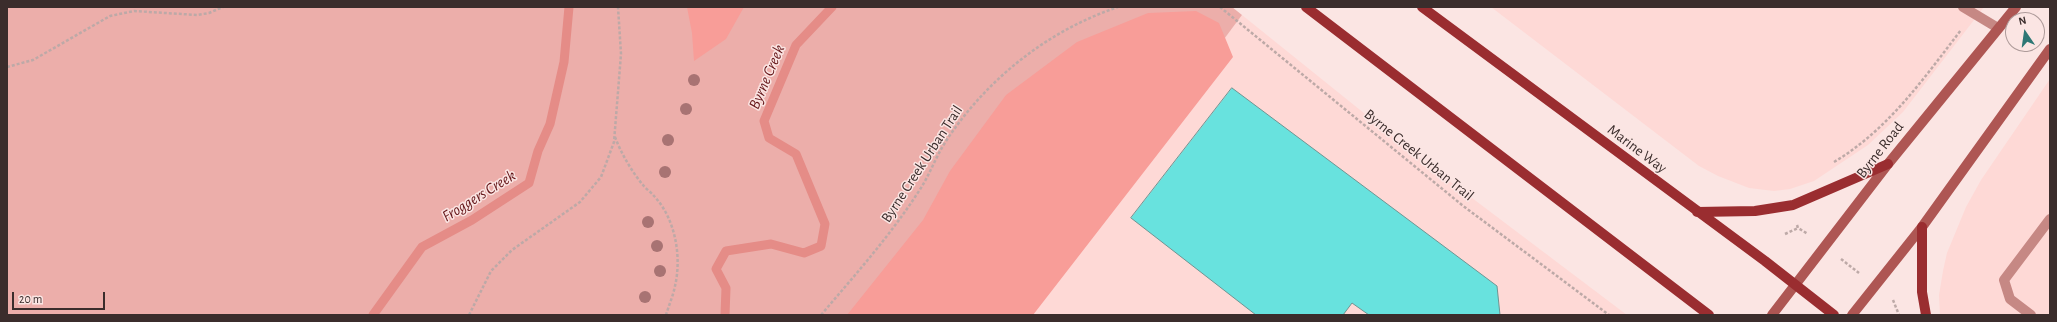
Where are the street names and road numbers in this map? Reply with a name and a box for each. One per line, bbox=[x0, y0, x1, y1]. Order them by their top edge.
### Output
street label: Byrne Creek Urban Trail bbox=[877, 102, 967, 226]
street label: Byrne Creek Urban Trail bbox=[1361, 105, 1477, 205]
street label: Byrne Road bbox=[1853, 118, 1907, 182]
street label: Marine Way bbox=[1604, 121, 1670, 177]

